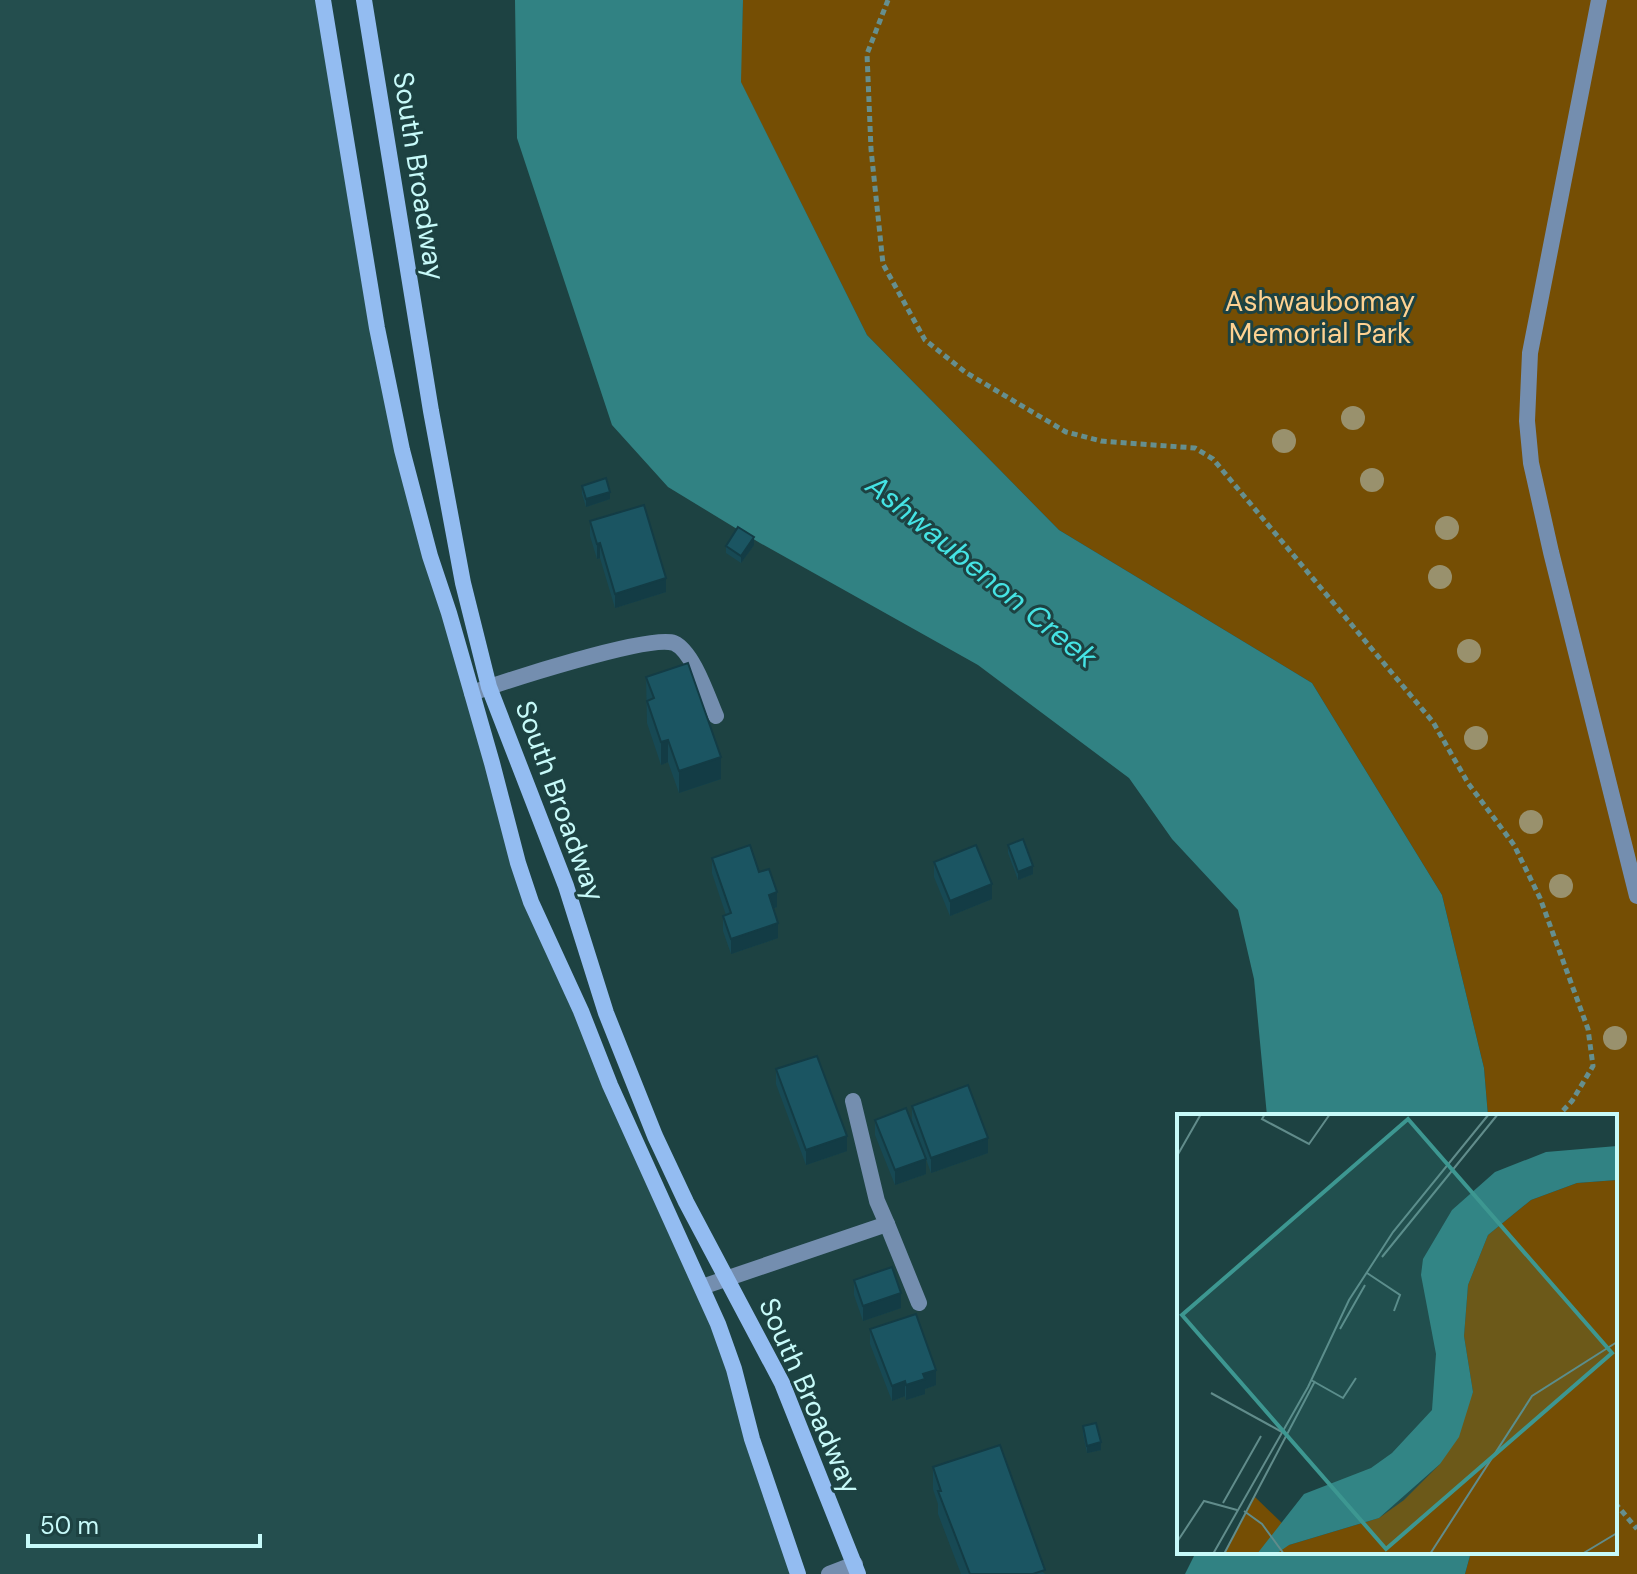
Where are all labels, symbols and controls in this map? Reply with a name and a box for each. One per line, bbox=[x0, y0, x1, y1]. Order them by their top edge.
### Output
street label: South Broadway bbox=[384, 69, 454, 283]
park label: Ashwaubomay Memorial Park bbox=[1225, 283, 1415, 352]
water label: Ashwaubenon Creek bbox=[858, 465, 1106, 677]
street label: South Broadway bbox=[507, 696, 613, 906]
inset map bbox=[1177, 1114, 1617, 1554]
street label: South Broadway bbox=[750, 1292, 870, 1500]
scale bar bbox=[28, 1498, 260, 1548]
text: 50 m bbox=[40, 1510, 99, 1541]

